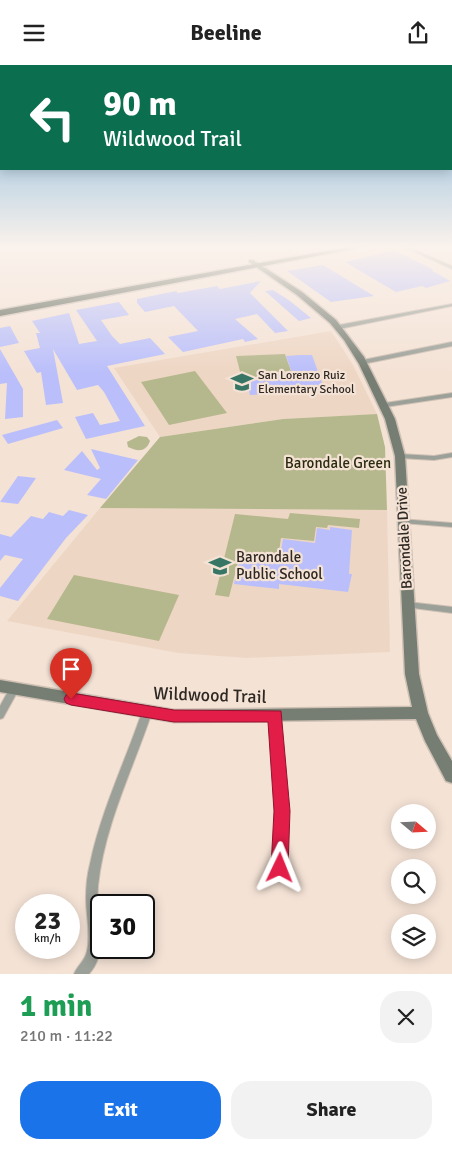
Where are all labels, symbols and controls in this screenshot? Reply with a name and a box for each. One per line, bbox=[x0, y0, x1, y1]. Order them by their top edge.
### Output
icon: menu bbox=[20, 19, 48, 47]
text: Beeline bbox=[190, 19, 262, 46]
icon: share bbox=[404, 19, 432, 47]
text: 90 m bbox=[103, 82, 177, 125]
icon: left bbox=[20, 85, 85, 150]
text: Wildwood Trail bbox=[103, 125, 242, 152]
place label: San Lorenzo Ruiz Elementary School bbox=[258, 368, 355, 397]
school or university icon: San Lorenzo Ruiz Elementary School bbox=[229, 369, 255, 395]
park label: Barondale Green bbox=[285, 454, 391, 472]
street label: Barondale Drive bbox=[392, 487, 416, 589]
place label: Barondale Public School bbox=[236, 548, 323, 583]
school or university icon: Barondale Public School bbox=[207, 553, 233, 579]
pin bbox=[50, 648, 92, 699]
icon: arrive bbox=[57, 655, 85, 683]
street label: Wildwood Trail bbox=[153, 682, 267, 708]
north arrow bbox=[391, 804, 436, 849]
map controls bbox=[391, 804, 436, 959]
position arrow bbox=[253, 841, 305, 893]
button: search bbox=[391, 859, 436, 904]
speed limit sign: 30 bbox=[90, 894, 155, 959]
text: 23 bbox=[34, 905, 61, 936]
button: layers bbox=[391, 914, 436, 959]
text: km/h bbox=[34, 931, 61, 946]
text: 1 min bbox=[20, 988, 92, 1025]
button: close bbox=[380, 991, 432, 1043]
text: 210 m · 11:22 bbox=[20, 1026, 113, 1046]
button: Exit bbox=[20, 1081, 221, 1139]
button: Share bbox=[231, 1081, 432, 1139]

